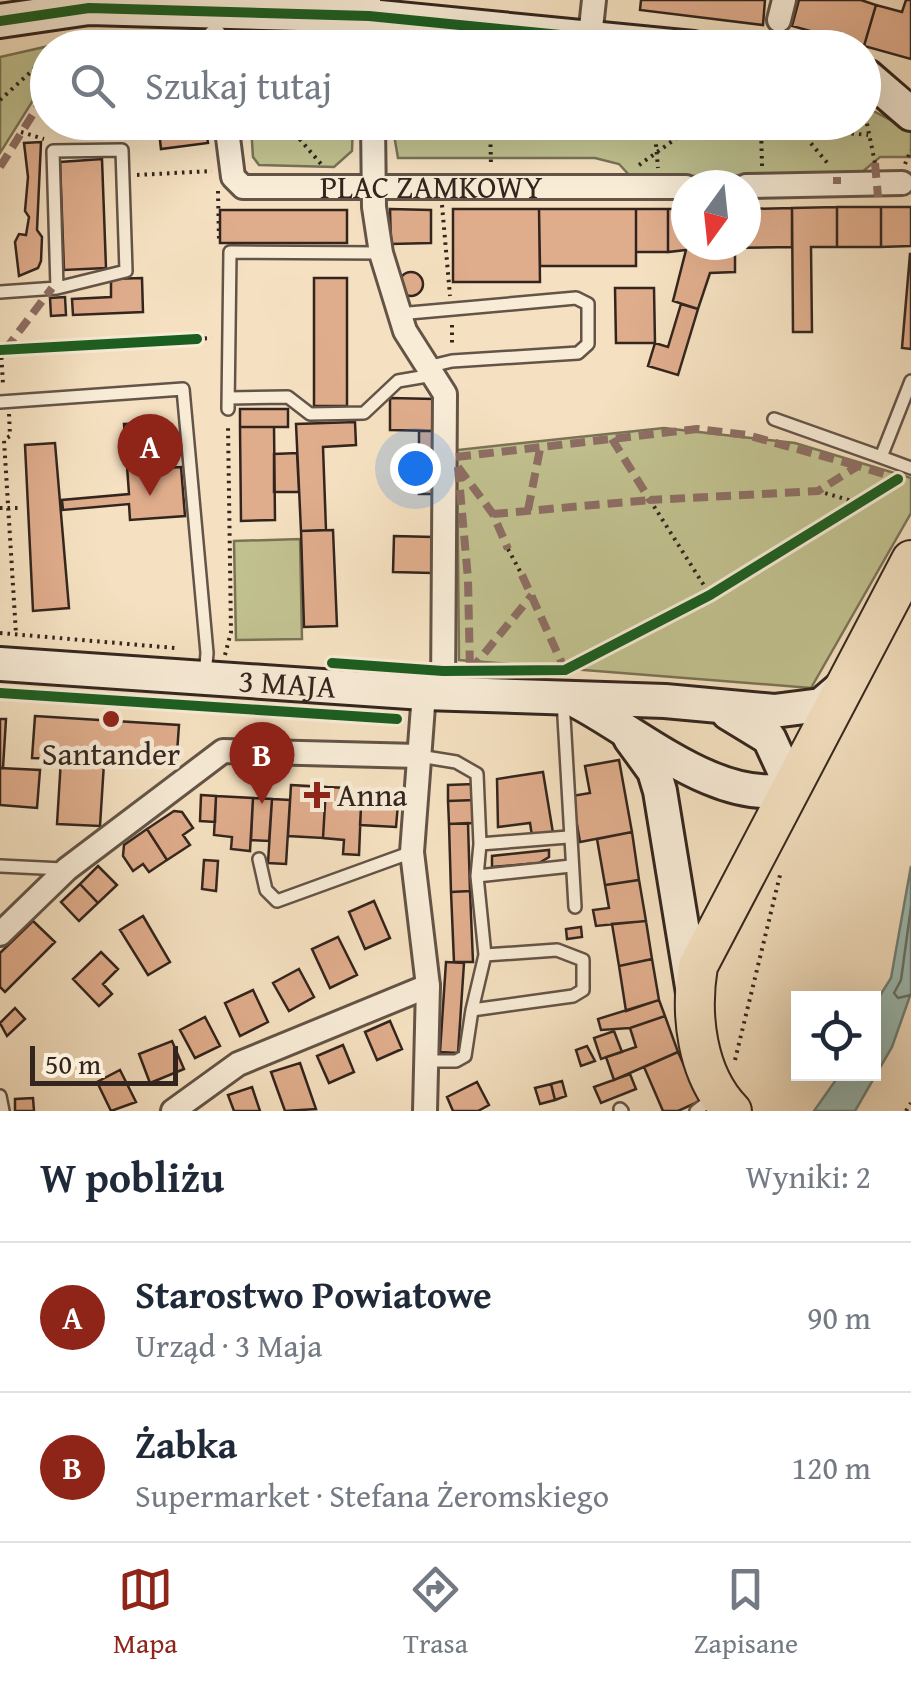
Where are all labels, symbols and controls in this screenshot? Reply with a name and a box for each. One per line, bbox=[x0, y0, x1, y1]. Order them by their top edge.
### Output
search box bbox=[30, 30, 881, 140]
text: Szukaj tutaj bbox=[145, 57, 332, 113]
icon: search bbox=[65, 58, 120, 113]
street label: PLAC ZAMKOWY bbox=[320, 163, 543, 210]
north arrow bbox=[671, 170, 761, 260]
pin: A bbox=[118, 414, 182, 496]
your location bbox=[390, 443, 441, 494]
street label: 3 MAJA bbox=[237, 656, 338, 710]
marker: Santander bbox=[100, 708, 122, 730]
pin: B bbox=[230, 722, 294, 804]
place label: Santander bbox=[42, 730, 180, 777]
place label: Anna bbox=[337, 771, 407, 818]
marker: Anna bbox=[306, 784, 328, 806]
map controls bbox=[791, 991, 881, 1081]
button: locate bbox=[791, 991, 881, 1081]
scale bar bbox=[30, 1041, 178, 1086]
text: 50 m bbox=[45, 1043, 101, 1084]
text: W pobliżu bbox=[40, 1146, 224, 1207]
text: Wyniki: 2 bbox=[745, 1153, 871, 1200]
text: Starostwo Powiatowe bbox=[135, 1266, 492, 1322]
text: A bbox=[62, 1294, 83, 1341]
text: 90 m bbox=[807, 1294, 871, 1341]
text: Urząd · 3 Maja bbox=[135, 1322, 322, 1369]
text: Żabka bbox=[135, 1416, 237, 1472]
text: B bbox=[63, 1444, 82, 1491]
text: 120 m bbox=[792, 1444, 871, 1491]
text: Supermarket · Stefana Żeromskiego bbox=[135, 1472, 609, 1519]
tab: Mapa bbox=[113, 1562, 177, 1663]
tab: Trasa bbox=[403, 1562, 468, 1663]
tab: Zapisane bbox=[694, 1562, 798, 1663]

